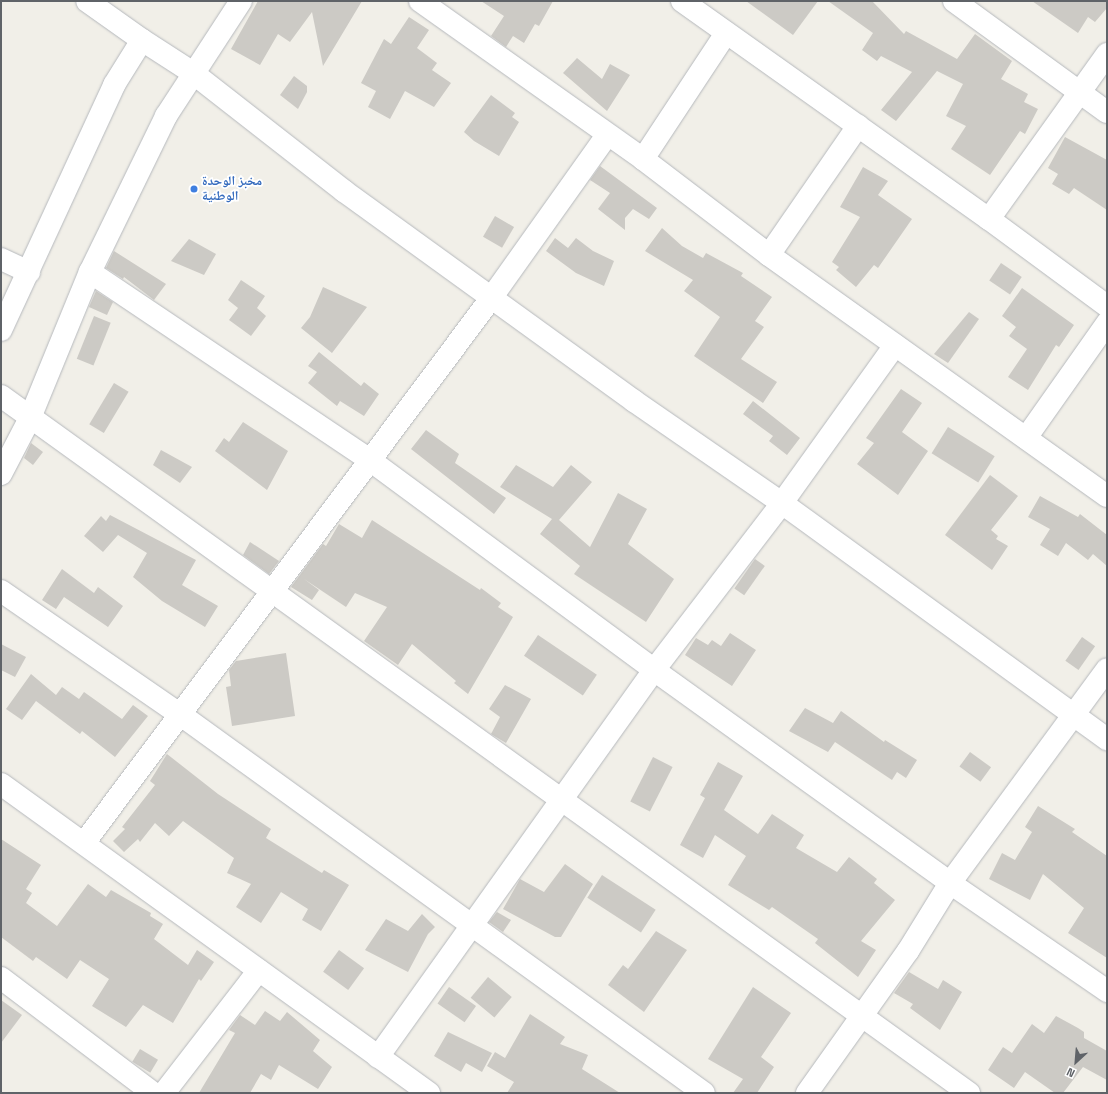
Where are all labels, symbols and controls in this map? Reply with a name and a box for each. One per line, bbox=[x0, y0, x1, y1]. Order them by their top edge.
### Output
place label: مخبز الوحدة الوطنية bbox=[202, 174, 262, 205]
marker: مخبز الوحدة الوطنية bbox=[189, 184, 199, 194]
north arrow bbox=[1056, 1042, 1096, 1082]
text: N bbox=[1064, 1065, 1077, 1081]

